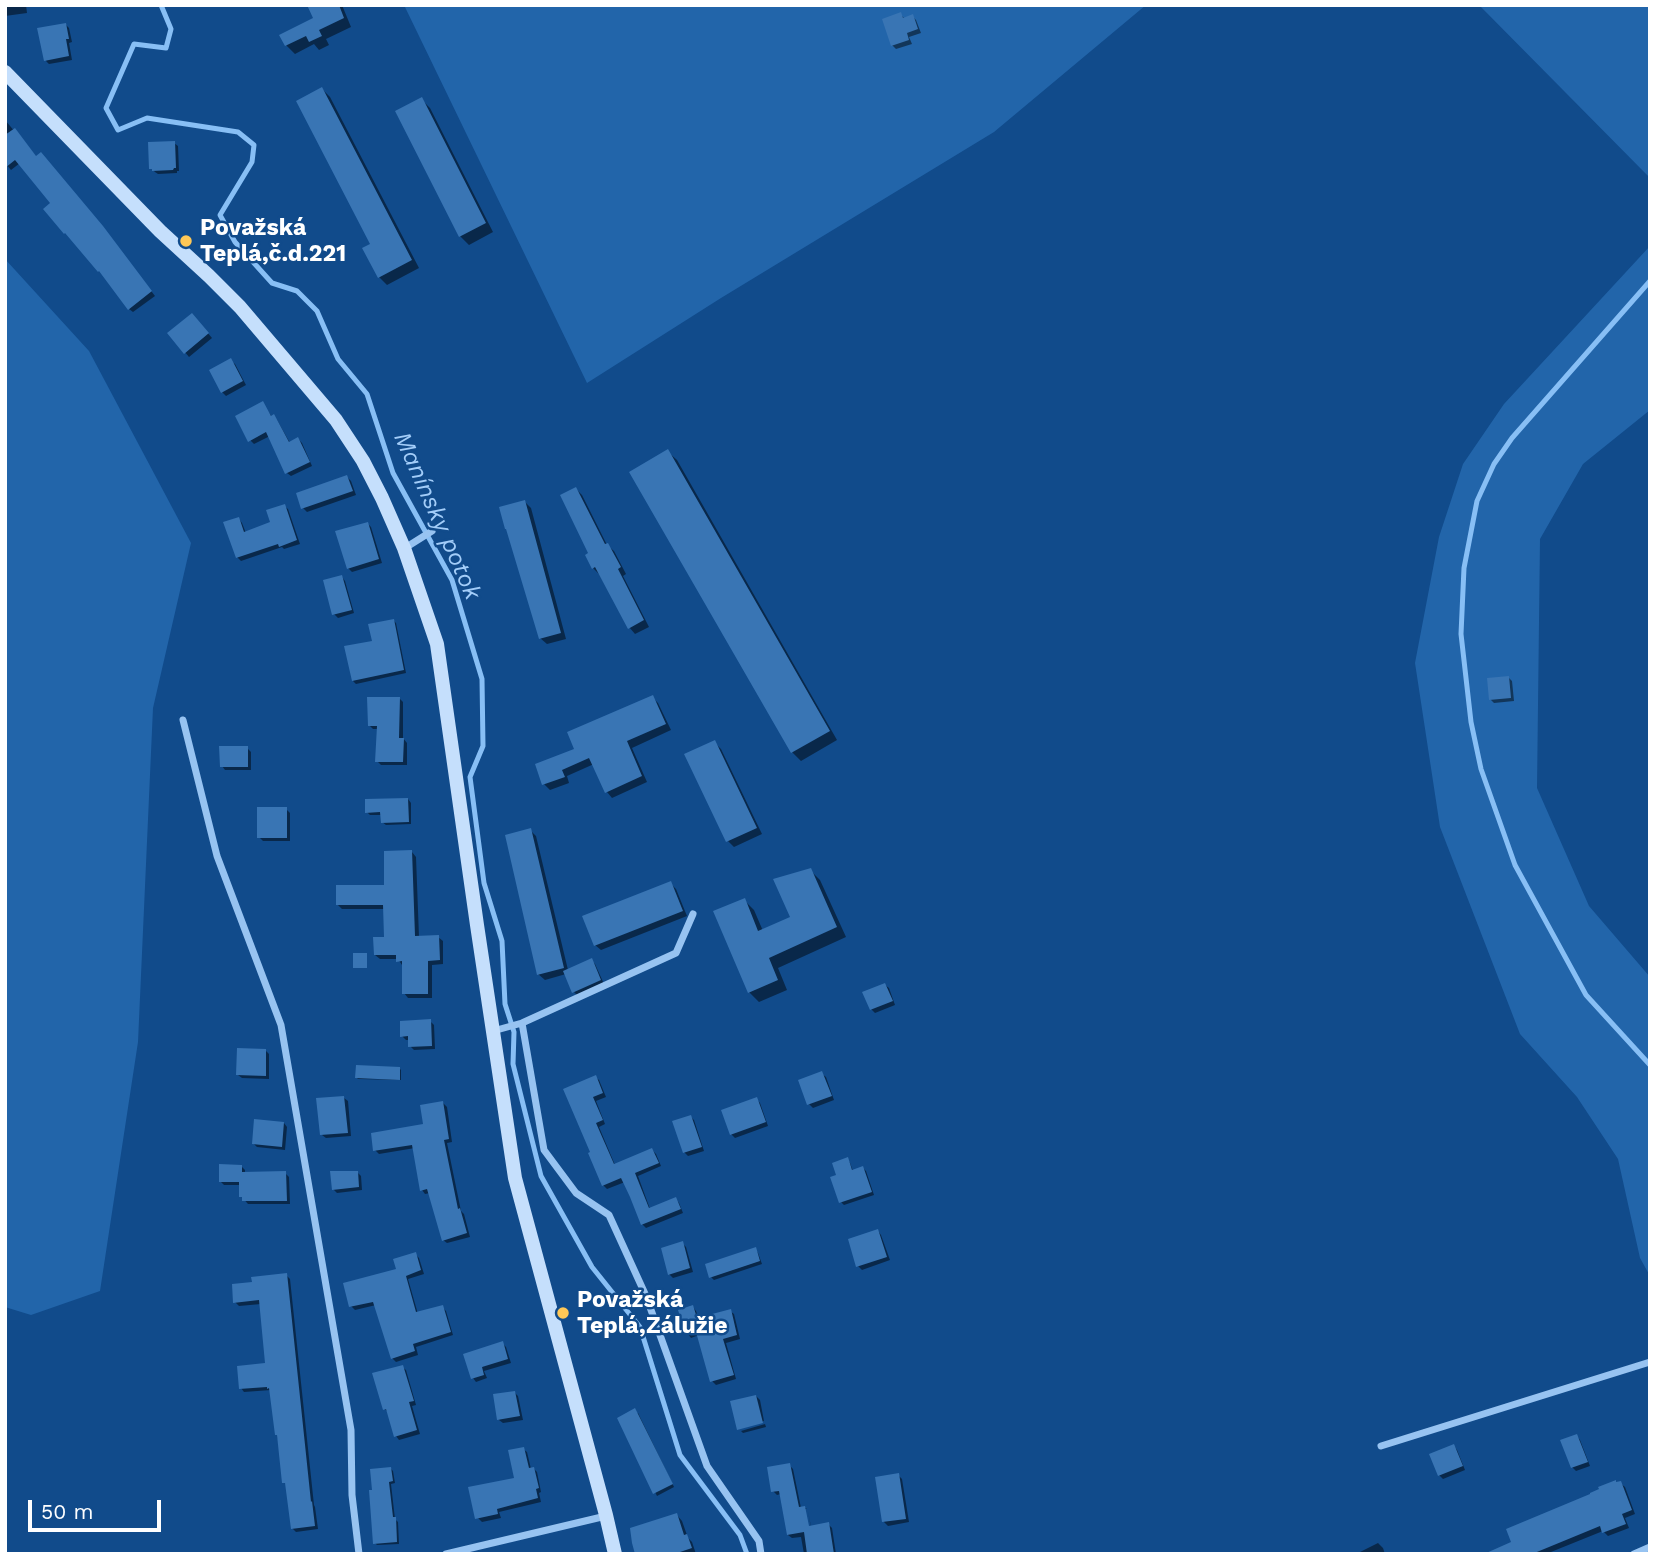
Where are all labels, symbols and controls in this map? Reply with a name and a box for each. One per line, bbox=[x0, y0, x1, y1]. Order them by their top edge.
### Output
place label: Považská Teplá,č.d.221 bbox=[200, 214, 346, 268]
marker: Považská Teplá,č.d.221 bbox=[178, 233, 194, 249]
water label: Manínsky potok bbox=[387, 428, 487, 604]
place label: Považská Teplá,Zálužie bbox=[577, 1286, 728, 1340]
marker: Považská Teplá,Zálužie bbox=[555, 1305, 571, 1321]
scale bar bbox=[32, 1486, 164, 1530]
text: 50 m bbox=[41, 1499, 93, 1524]

